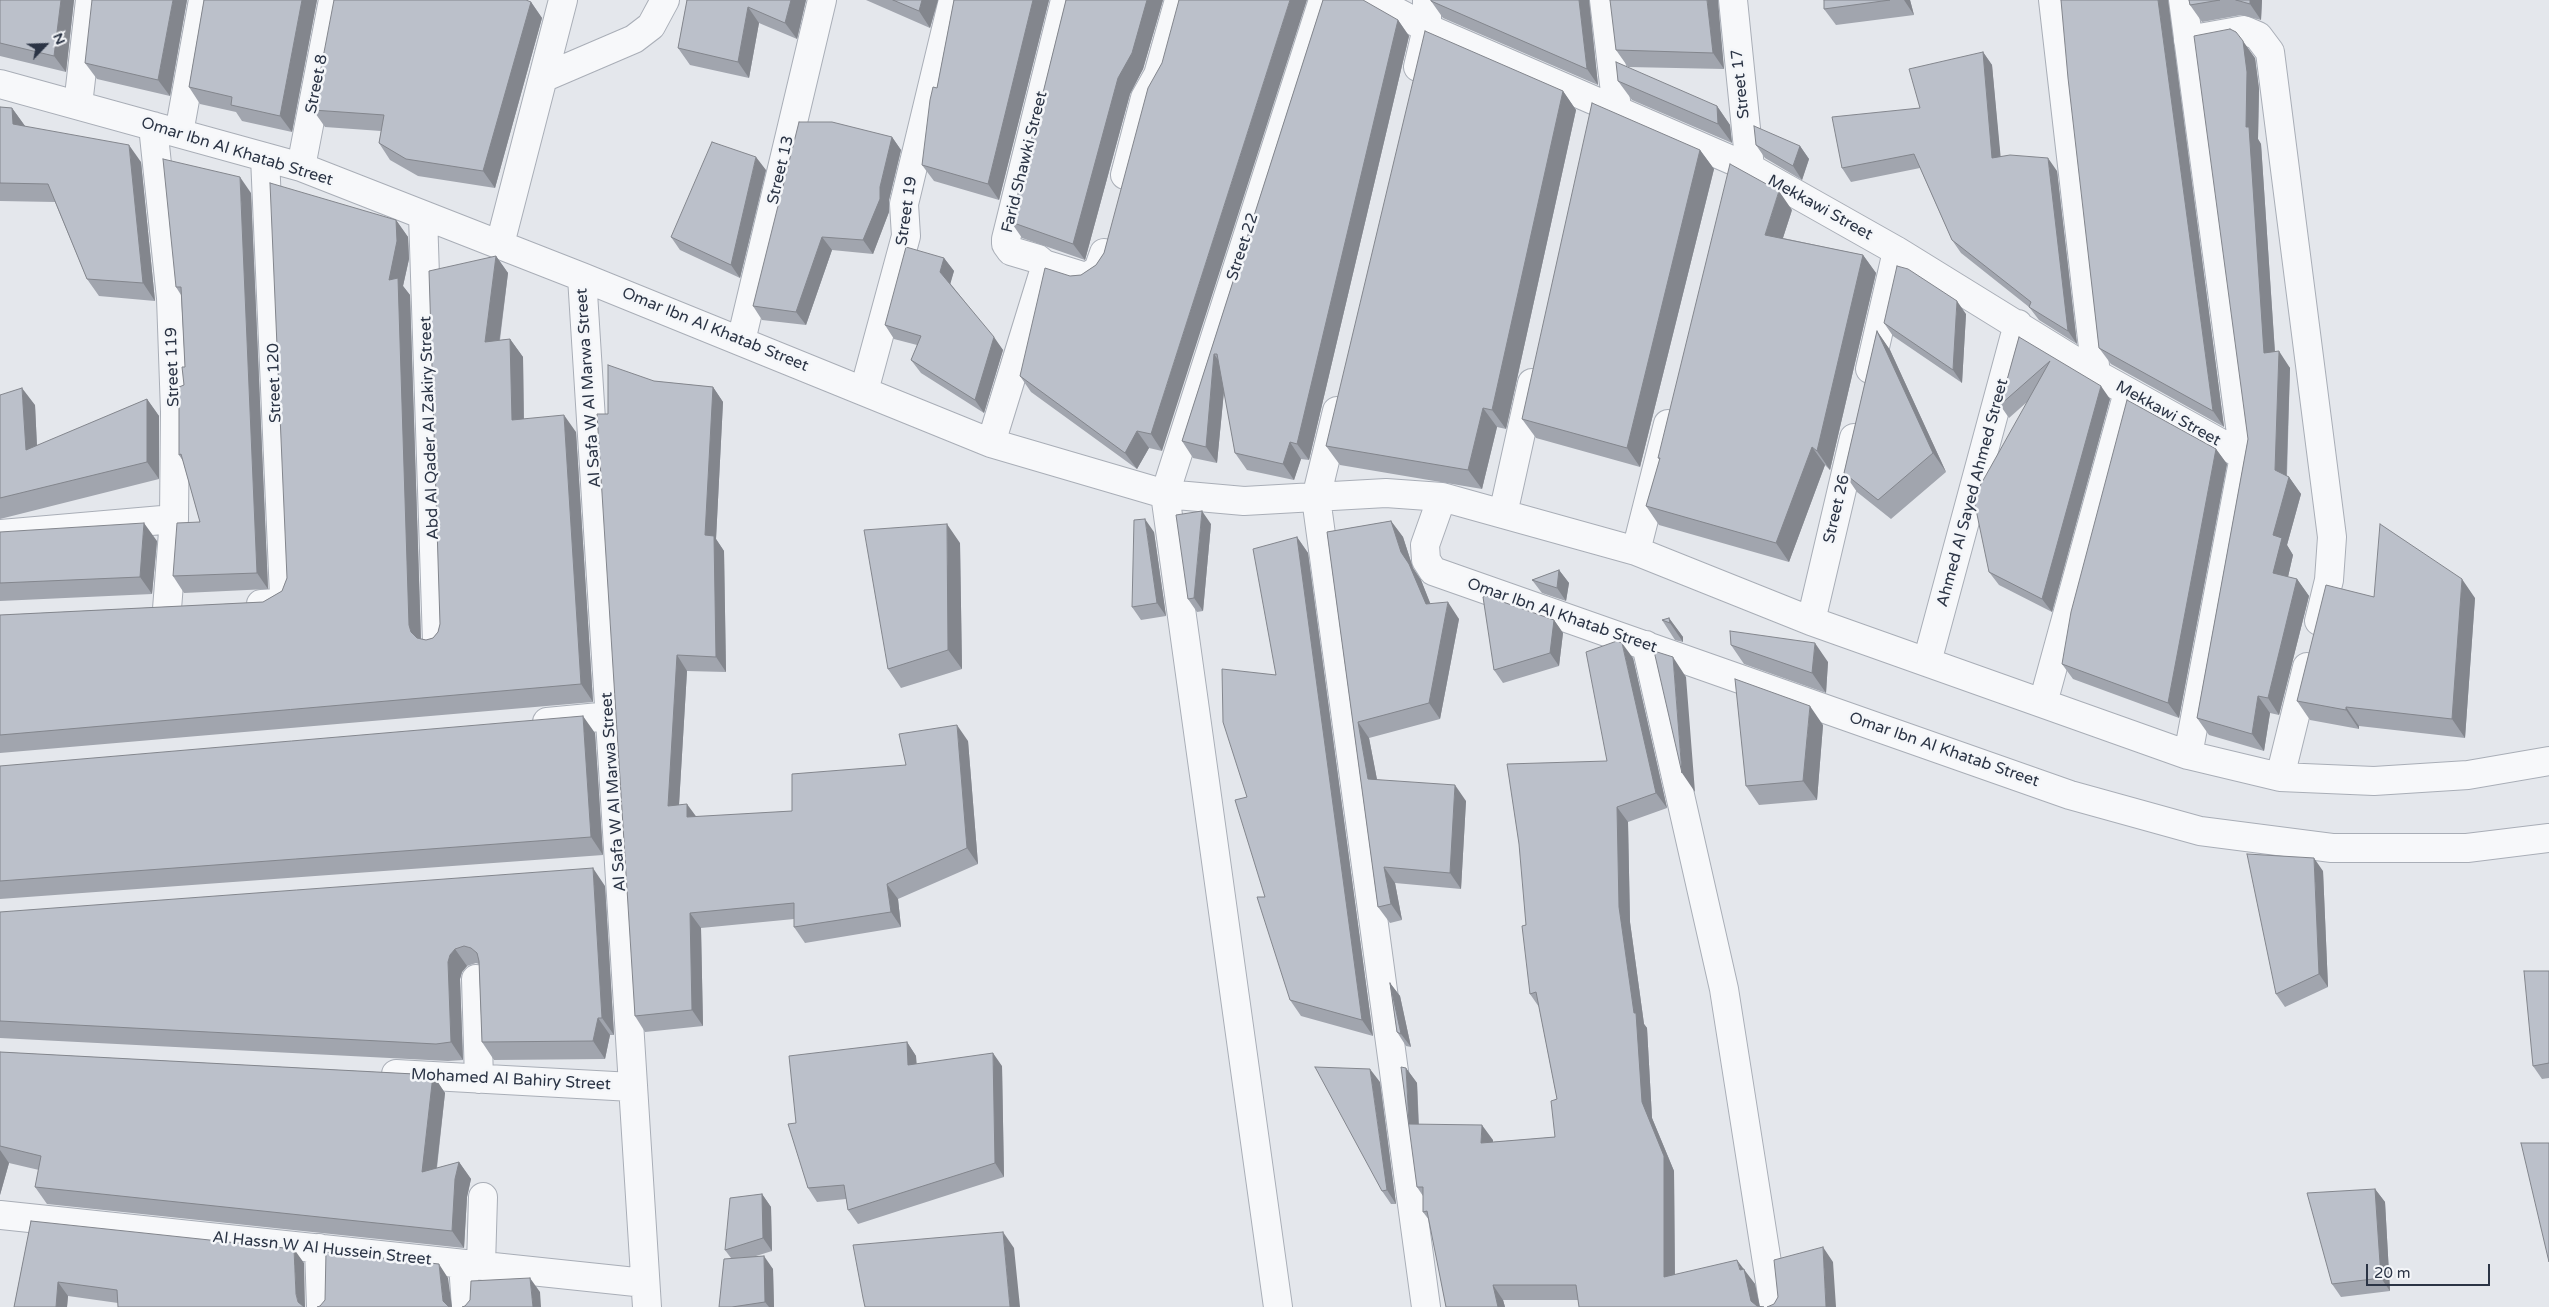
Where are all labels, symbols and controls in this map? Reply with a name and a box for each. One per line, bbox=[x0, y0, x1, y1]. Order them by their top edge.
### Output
north arrow bbox=[20, 20, 70, 70]
text: N bbox=[49, 30, 69, 47]
street label: Street 17 bbox=[1728, 48, 1754, 120]
street label: Street 8 bbox=[302, 53, 332, 115]
street label: Farid Shawki Street bbox=[998, 89, 1052, 235]
street label: Omar Ibn Al Khatab Street bbox=[139, 114, 335, 190]
street label: Street 13 bbox=[764, 134, 798, 206]
street label: Mekkawi Street bbox=[1764, 171, 1876, 245]
street label: Street 19 bbox=[893, 175, 921, 247]
street label: Street 22 bbox=[1223, 211, 1263, 283]
street label: Omar Ibn Al Khatab Street bbox=[619, 284, 811, 376]
street label: Al Safa W Al Marwa Street bbox=[572, 288, 606, 488]
street label: Abd Al Qader Al Zakiry Street bbox=[416, 316, 444, 540]
street label: Street 119 bbox=[162, 327, 184, 407]
street label: Street 120 bbox=[264, 343, 286, 423]
street label: Ahmed Al Sayed Ahmed Street bbox=[1933, 377, 2013, 609]
street label: Mekkawi Street bbox=[2112, 377, 2224, 451]
street label: Street 26 bbox=[1820, 473, 1854, 545]
street label: Omar Ibn Al Khatab Street bbox=[1465, 574, 1659, 658]
street label: Al Safa W Al Marwa Street bbox=[597, 692, 631, 892]
street label: Omar Ibn Al Khatab Street bbox=[1847, 708, 2041, 792]
street label: Mohamed Al Bahiry Street bbox=[411, 1065, 611, 1095]
street label: Al Hassn W Al Hussein Street bbox=[211, 1228, 433, 1270]
scale bar bbox=[2369, 1254, 2493, 1286]
text: 20 m bbox=[2374, 1264, 2411, 1282]

